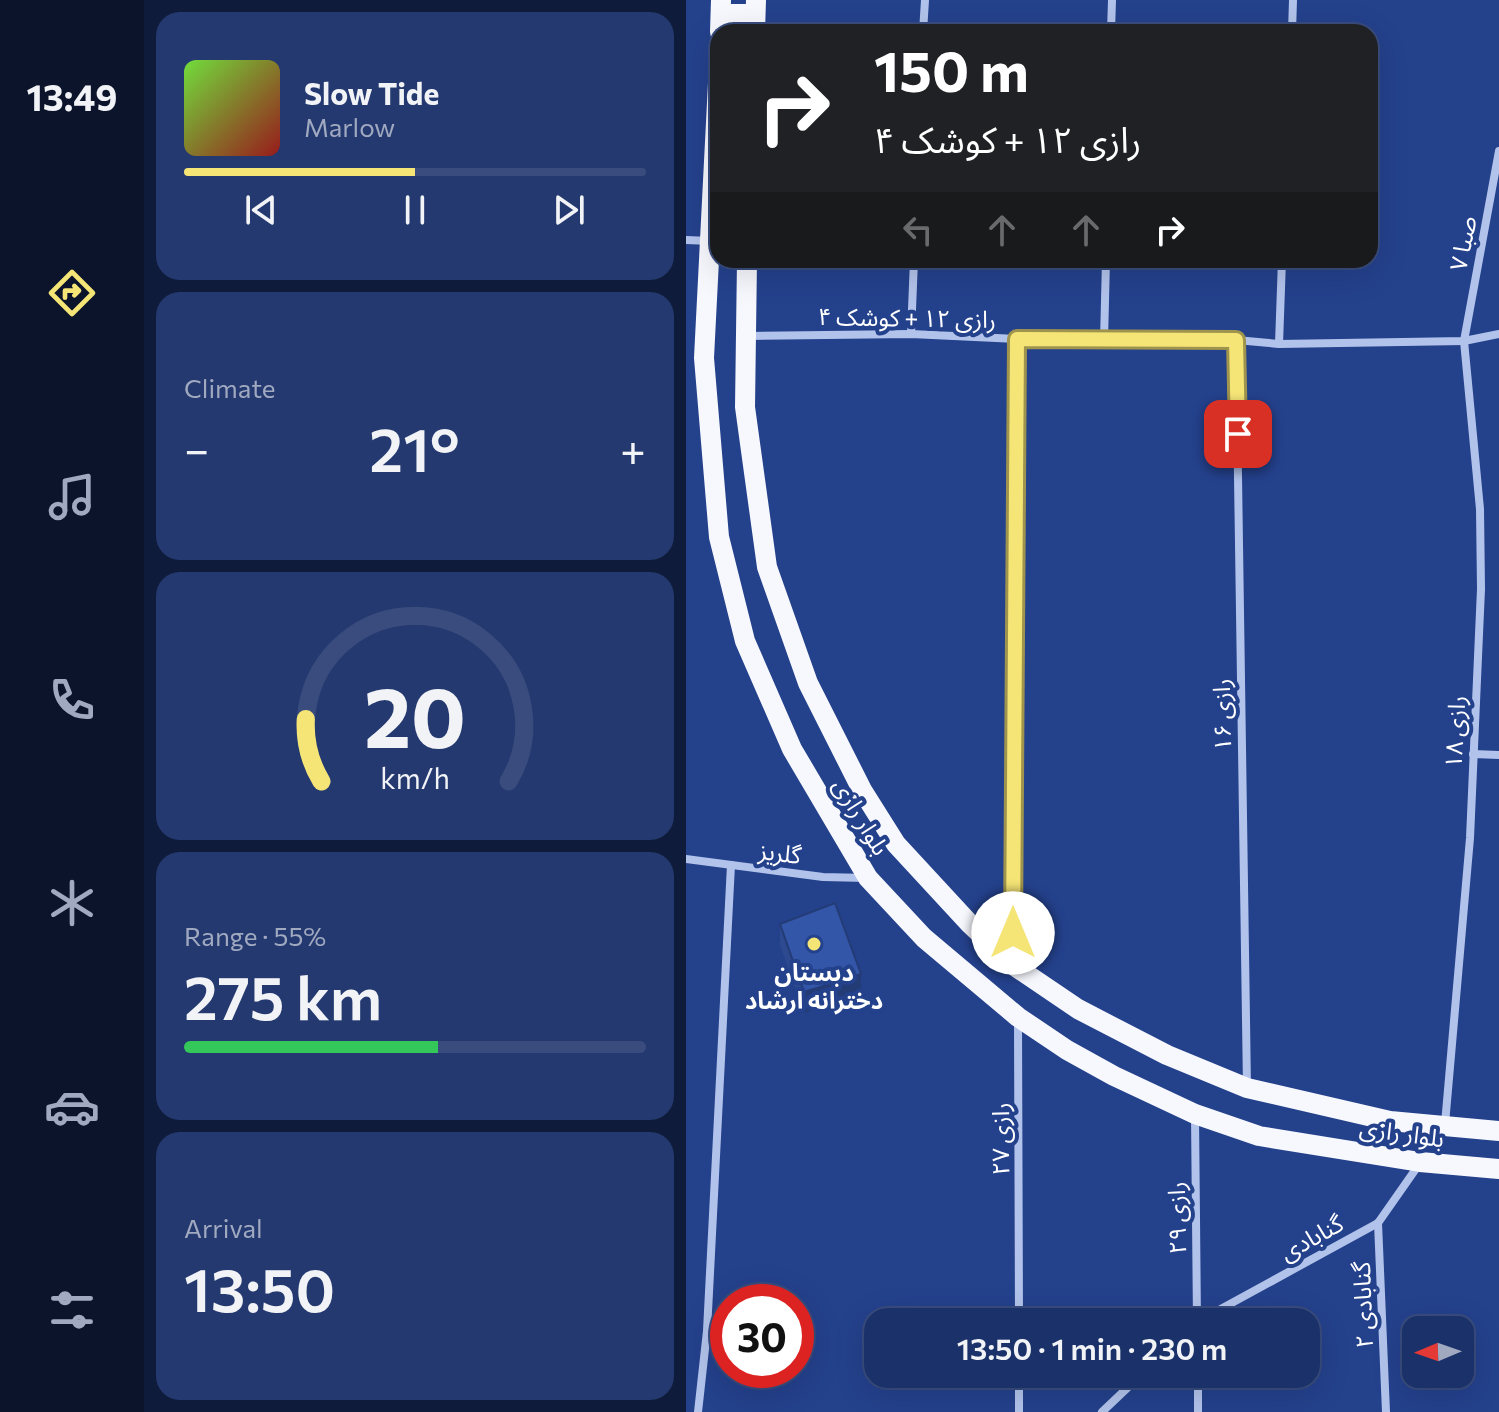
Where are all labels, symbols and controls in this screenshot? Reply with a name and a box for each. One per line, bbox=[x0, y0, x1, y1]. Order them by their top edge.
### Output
text: 150 m bbox=[874, 35, 1029, 104]
icon: right bbox=[742, 56, 846, 160]
text: 13:49 bbox=[26, 74, 118, 118]
text: Slow Tide bbox=[304, 74, 439, 111]
text: Marlow bbox=[304, 111, 395, 142]
text: رازی ۱۲ + کوشک ۴ bbox=[874, 116, 1141, 160]
icon: previous bbox=[239, 188, 283, 232]
icon: pause bbox=[393, 188, 437, 232]
icon: next bbox=[547, 188, 591, 232]
icon: left bbox=[896, 208, 940, 252]
icon: ahead bbox=[980, 208, 1024, 252]
icon: ahead bbox=[1064, 208, 1108, 252]
icon: right bbox=[1148, 208, 1192, 252]
street label: صبا ۷ bbox=[1442, 213, 1482, 273]
icon: directions bbox=[44, 265, 100, 321]
street label: رازی ۱۲ + کوشک ۴ bbox=[818, 301, 996, 334]
text: Climate bbox=[184, 372, 276, 403]
pin bbox=[1204, 400, 1272, 468]
text: 21° bbox=[369, 411, 460, 484]
icon: arrive bbox=[1216, 412, 1260, 456]
text: − bbox=[184, 421, 209, 475]
text: + bbox=[620, 421, 646, 475]
icon: music bbox=[44, 469, 100, 525]
text: 20 bbox=[364, 663, 466, 765]
icon: phone bbox=[44, 672, 100, 728]
street label: رازی ۱۶ bbox=[1206, 678, 1237, 752]
street label: رازی ۱۸ bbox=[1438, 695, 1471, 769]
text: km/h bbox=[380, 760, 450, 795]
street label: بلوار رازی bbox=[827, 772, 896, 860]
street label: گلریز bbox=[756, 835, 804, 870]
icon: climate bbox=[44, 875, 100, 931]
position arrow bbox=[971, 891, 1055, 975]
text: Range · 55% bbox=[184, 920, 326, 951]
marker: دبستان دخترانه ارشاد bbox=[805, 935, 823, 953]
place label: دبستان دخترانه ارشاد bbox=[745, 957, 883, 1015]
text: 275 km bbox=[184, 959, 382, 1032]
icon: car bbox=[44, 1079, 100, 1135]
street label: رازی ۲۷ bbox=[985, 1102, 1015, 1176]
street label: بلوار رازی bbox=[1358, 1112, 1446, 1153]
street label: رازی ۲۹ bbox=[1161, 1181, 1192, 1255]
street label: گنابادی bbox=[1274, 1207, 1349, 1267]
text: Arrival bbox=[184, 1212, 263, 1243]
text: 13:50 bbox=[184, 1251, 335, 1324]
street label: گنابادی ۲ bbox=[1346, 1260, 1379, 1349]
icon: filters bbox=[44, 1282, 100, 1338]
speed limit sign: 30 bbox=[710, 1284, 814, 1388]
north arrow bbox=[1402, 1316, 1474, 1388]
map controls bbox=[1402, 1316, 1474, 1388]
text: 13:50 · 1 min · 230 m bbox=[957, 1329, 1227, 1366]

